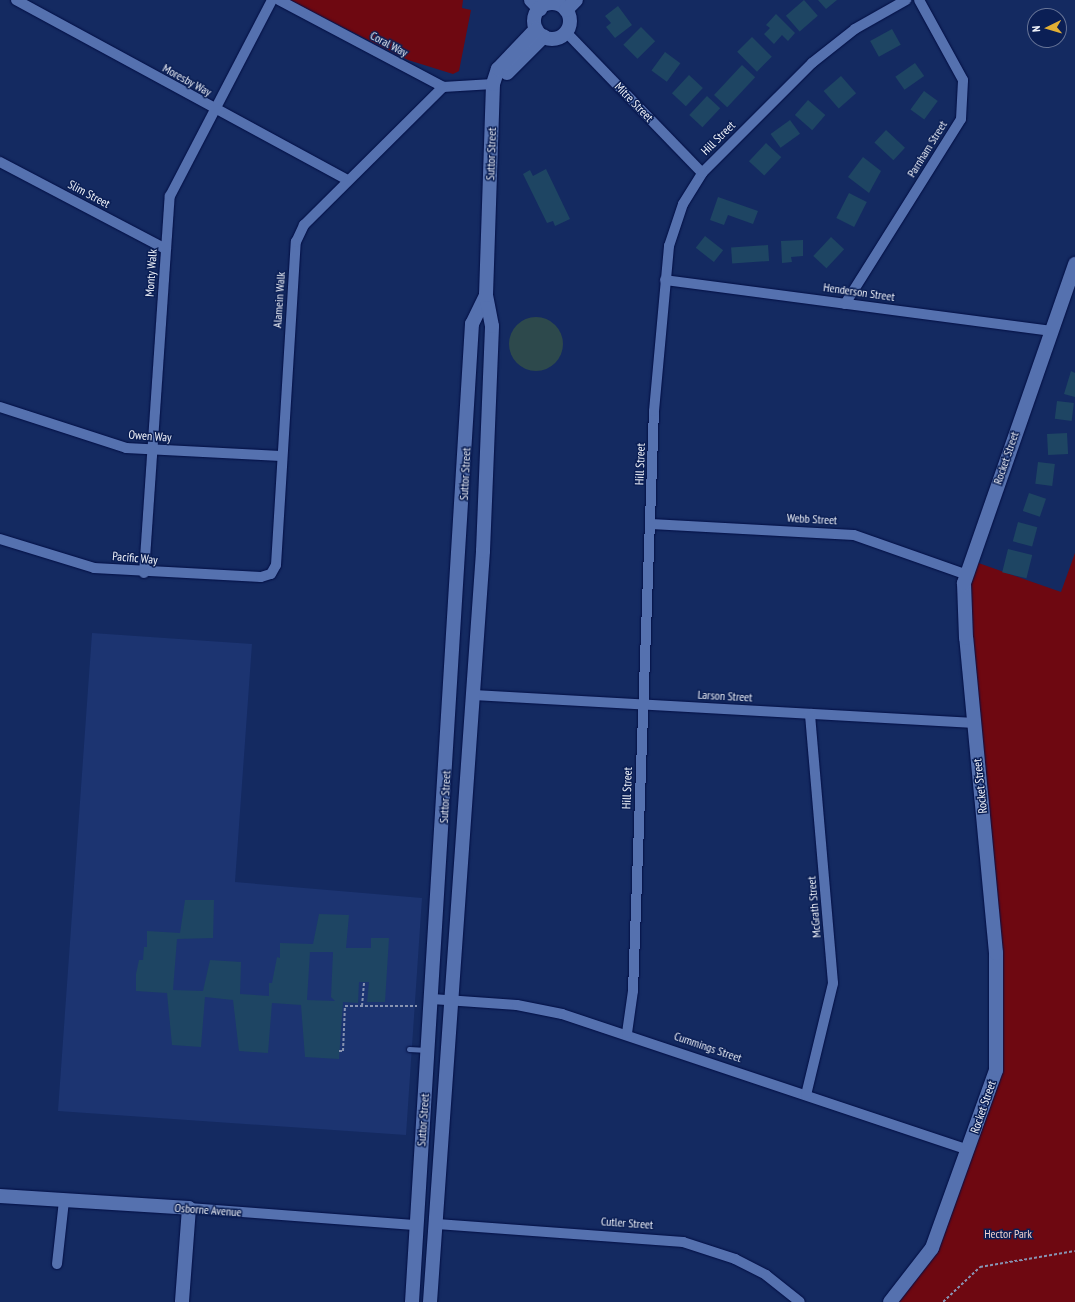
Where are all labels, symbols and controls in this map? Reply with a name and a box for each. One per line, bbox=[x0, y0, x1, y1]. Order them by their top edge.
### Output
north arrow bbox=[1027, 8, 1067, 48]
text: N bbox=[1029, 25, 1043, 33]
street label: Coral Way bbox=[368, 28, 410, 60]
street label: Moresby Way bbox=[160, 61, 214, 99]
street label: Mitre Street bbox=[612, 79, 656, 125]
street label: Hill Street bbox=[698, 118, 738, 158]
street label: Parnham Street bbox=[904, 118, 950, 180]
street label: Suttor Street bbox=[483, 127, 499, 181]
street label: Slim Street bbox=[65, 177, 113, 211]
street label: Monty Walk bbox=[142, 248, 160, 298]
street label: Alamein Walk bbox=[270, 271, 288, 329]
street label: Henderson Street bbox=[822, 280, 896, 304]
street label: Owen Way bbox=[128, 427, 172, 445]
street label: Rocket Street bbox=[990, 430, 1022, 486]
street label: Hill Street bbox=[632, 443, 648, 485]
street label: Suttor Street bbox=[456, 447, 474, 501]
street label: Webb Street bbox=[786, 510, 838, 528]
street label: Pacific Way bbox=[112, 549, 158, 567]
street label: Larson Street bbox=[697, 687, 753, 705]
street label: Rocket Street bbox=[970, 758, 990, 814]
street label: Hill Street bbox=[619, 767, 635, 809]
street label: Suttor Street bbox=[436, 770, 454, 824]
street label: McGrath Street bbox=[804, 876, 824, 938]
street label: Cummings Street bbox=[672, 1029, 744, 1065]
street label: Rocket Street bbox=[967, 1079, 999, 1135]
street label: Suttor Street bbox=[414, 1093, 432, 1147]
street label: Osborne Avenue bbox=[174, 1200, 242, 1220]
street label: Cutler Street bbox=[600, 1214, 654, 1232]
park label: Hector Park bbox=[984, 1227, 1032, 1241]

